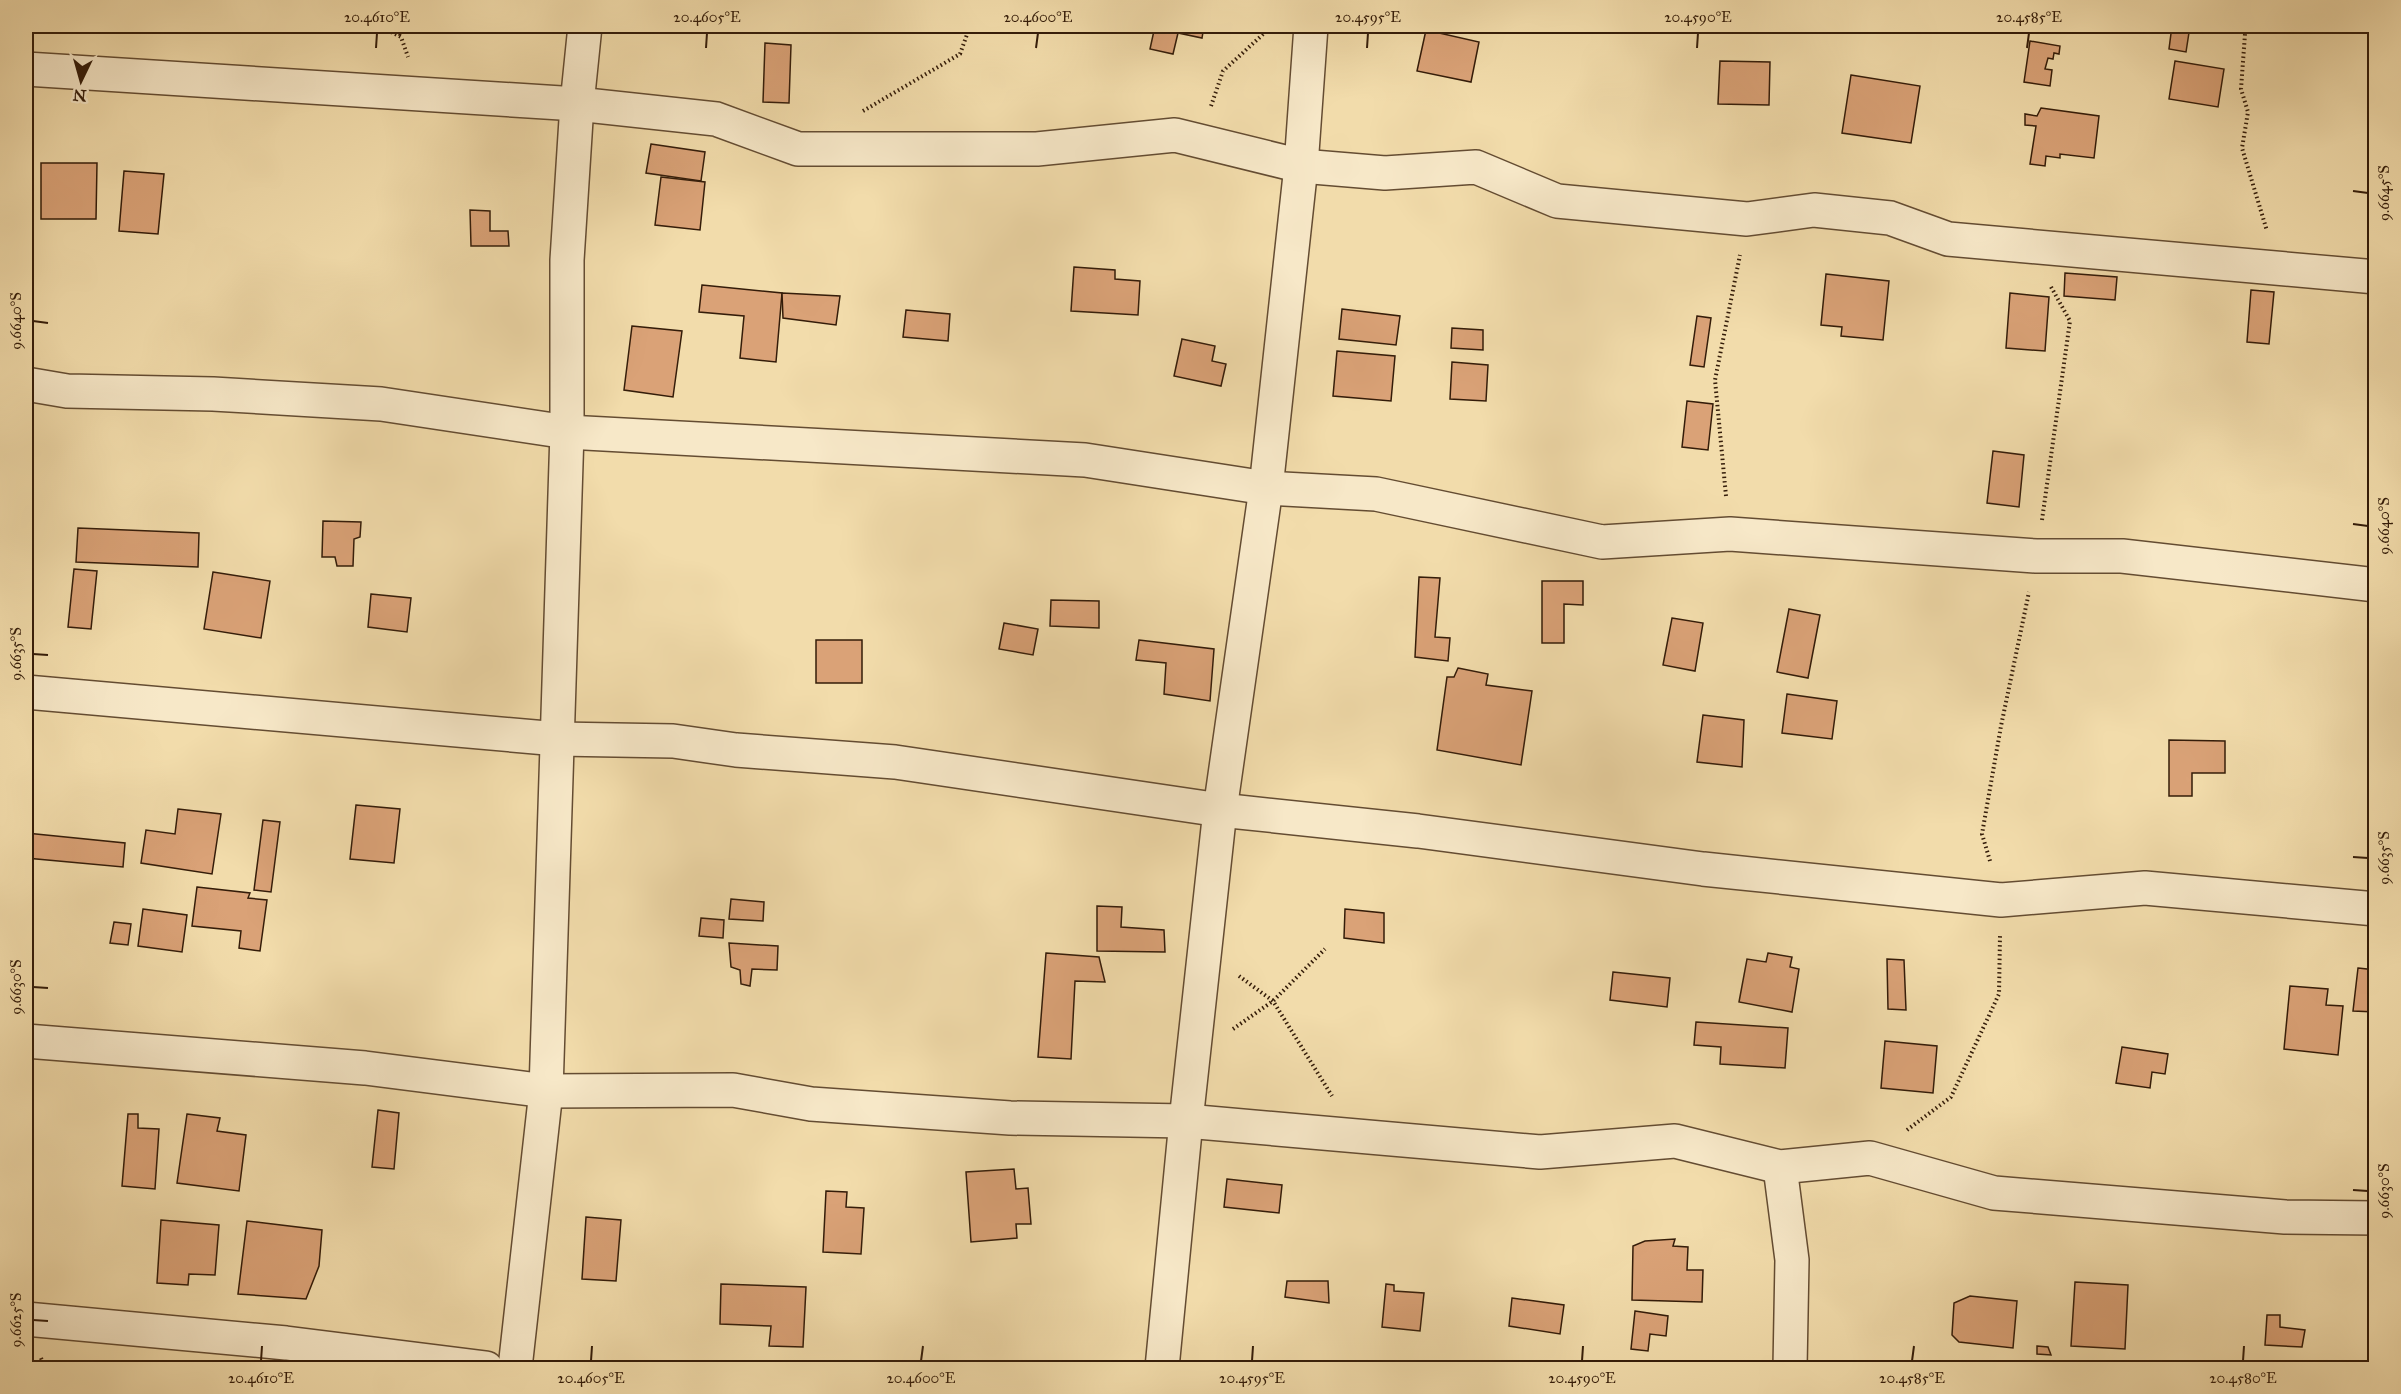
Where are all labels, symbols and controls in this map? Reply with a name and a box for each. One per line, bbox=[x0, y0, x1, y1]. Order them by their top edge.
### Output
text: 20.4610°E bbox=[344, 8, 410, 26]
text: 20.4605°E bbox=[673, 8, 741, 26]
text: 20.4600°E bbox=[1003, 8, 1073, 26]
text: 20.4595°E bbox=[1335, 8, 1401, 26]
text: 20.4590°E bbox=[1664, 8, 1732, 26]
text: 20.4585°E bbox=[1996, 8, 2062, 26]
north arrow bbox=[51, 51, 111, 111]
text: N bbox=[72, 85, 87, 106]
text: 9.6645°S bbox=[2375, 165, 2393, 221]
text: 9.6640°S bbox=[7, 292, 25, 350]
text: 9.6640°S bbox=[2375, 497, 2393, 555]
text: 9.6635°S bbox=[7, 627, 25, 681]
text: 9.6635°S bbox=[2375, 831, 2393, 885]
text: 9.6630°S bbox=[7, 959, 25, 1015]
text: 9.6630°S bbox=[2375, 1163, 2393, 1219]
text: 9.6625°S bbox=[7, 1293, 25, 1347]
text: 20.4610°E bbox=[228, 1369, 294, 1387]
text: 20.4605°E bbox=[557, 1369, 625, 1387]
text: 20.4600°E bbox=[886, 1369, 956, 1387]
text: 20.4595°E bbox=[1219, 1369, 1285, 1387]
text: 20.4590°E bbox=[1548, 1369, 1616, 1387]
text: 20.4585°E bbox=[1879, 1369, 1945, 1387]
text: 20.4580°E bbox=[2209, 1369, 2277, 1387]

